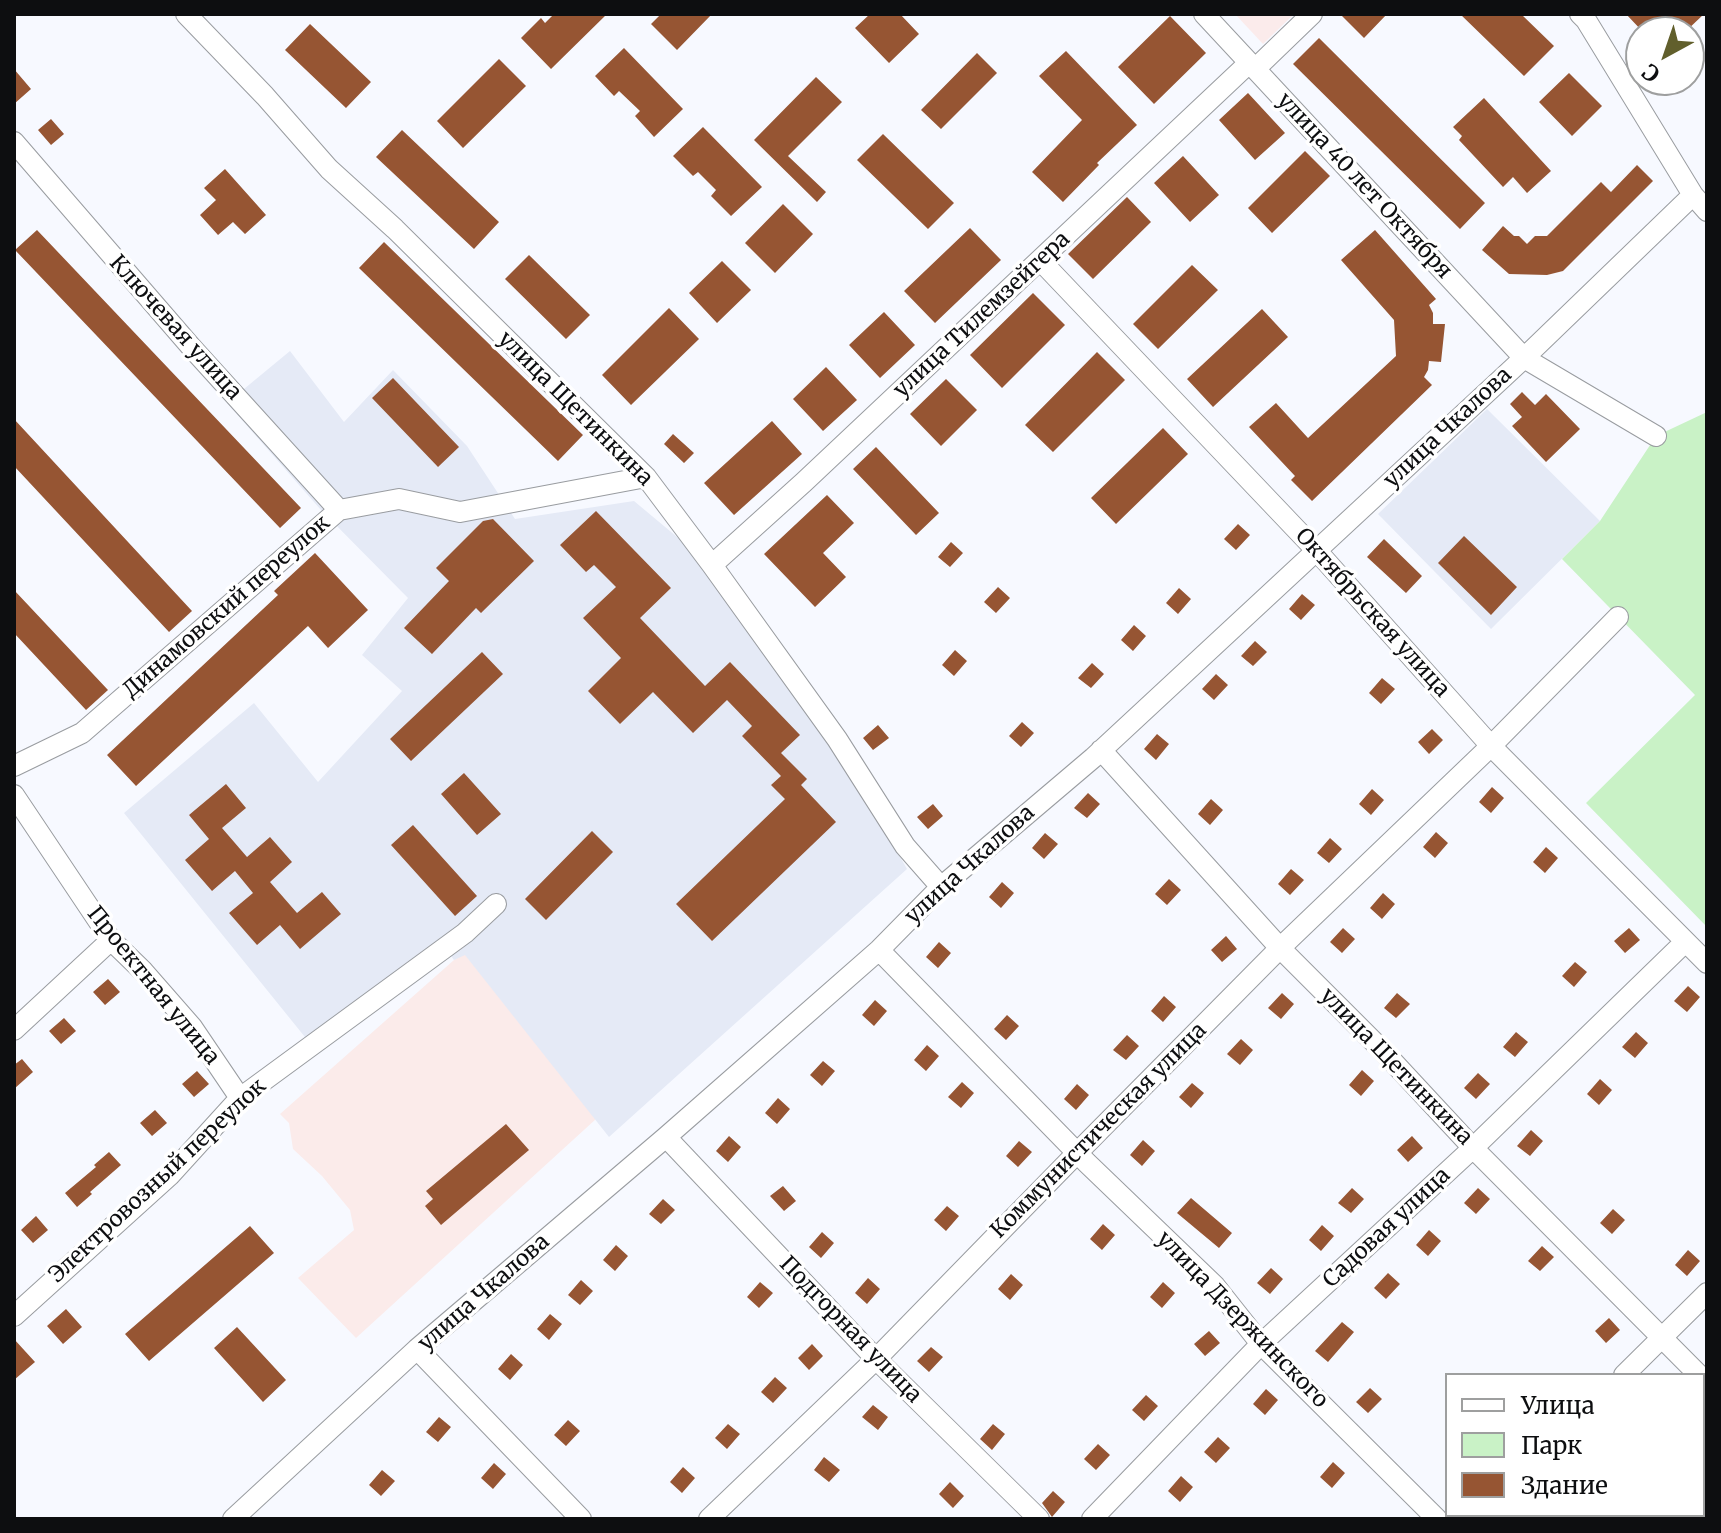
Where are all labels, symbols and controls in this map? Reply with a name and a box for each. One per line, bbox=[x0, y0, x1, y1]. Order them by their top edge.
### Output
north arrow bbox=[1625, 16, 1705, 96]
text: С bbox=[1636, 57, 1665, 88]
street label: улица 40 лет Октября bbox=[1271, 88, 1457, 284]
street label: улица Тилемзейгера bbox=[888, 226, 1076, 404]
street label: Ключевая улица bbox=[103, 250, 247, 406]
street label: улица Щетинкина bbox=[492, 326, 658, 492]
street label: улица Чкалова bbox=[1379, 362, 1517, 494]
street label: Динамовский переулок bbox=[118, 510, 336, 704]
street label: Октябрьская улица bbox=[1289, 523, 1455, 703]
street label: улица Чкалова bbox=[900, 800, 1040, 930]
street label: Проектная улица bbox=[81, 902, 225, 1070]
street label: улица Щетинкина bbox=[1314, 983, 1478, 1151]
street label: Коммунистическая улица bbox=[986, 1018, 1212, 1244]
street label: Электровозный переулок bbox=[44, 1073, 272, 1289]
street label: Садовая улица bbox=[1318, 1163, 1456, 1293]
street label: улица Дзержинского bbox=[1151, 1226, 1333, 1414]
street label: улица Чкалова bbox=[413, 1229, 555, 1357]
street label: Подгорная улица bbox=[773, 1251, 927, 1409]
legend bbox=[1445, 1373, 1705, 1517]
text: Улица bbox=[1521, 1390, 1595, 1421]
text: Парк bbox=[1521, 1430, 1582, 1461]
text: Здание bbox=[1521, 1470, 1608, 1501]

